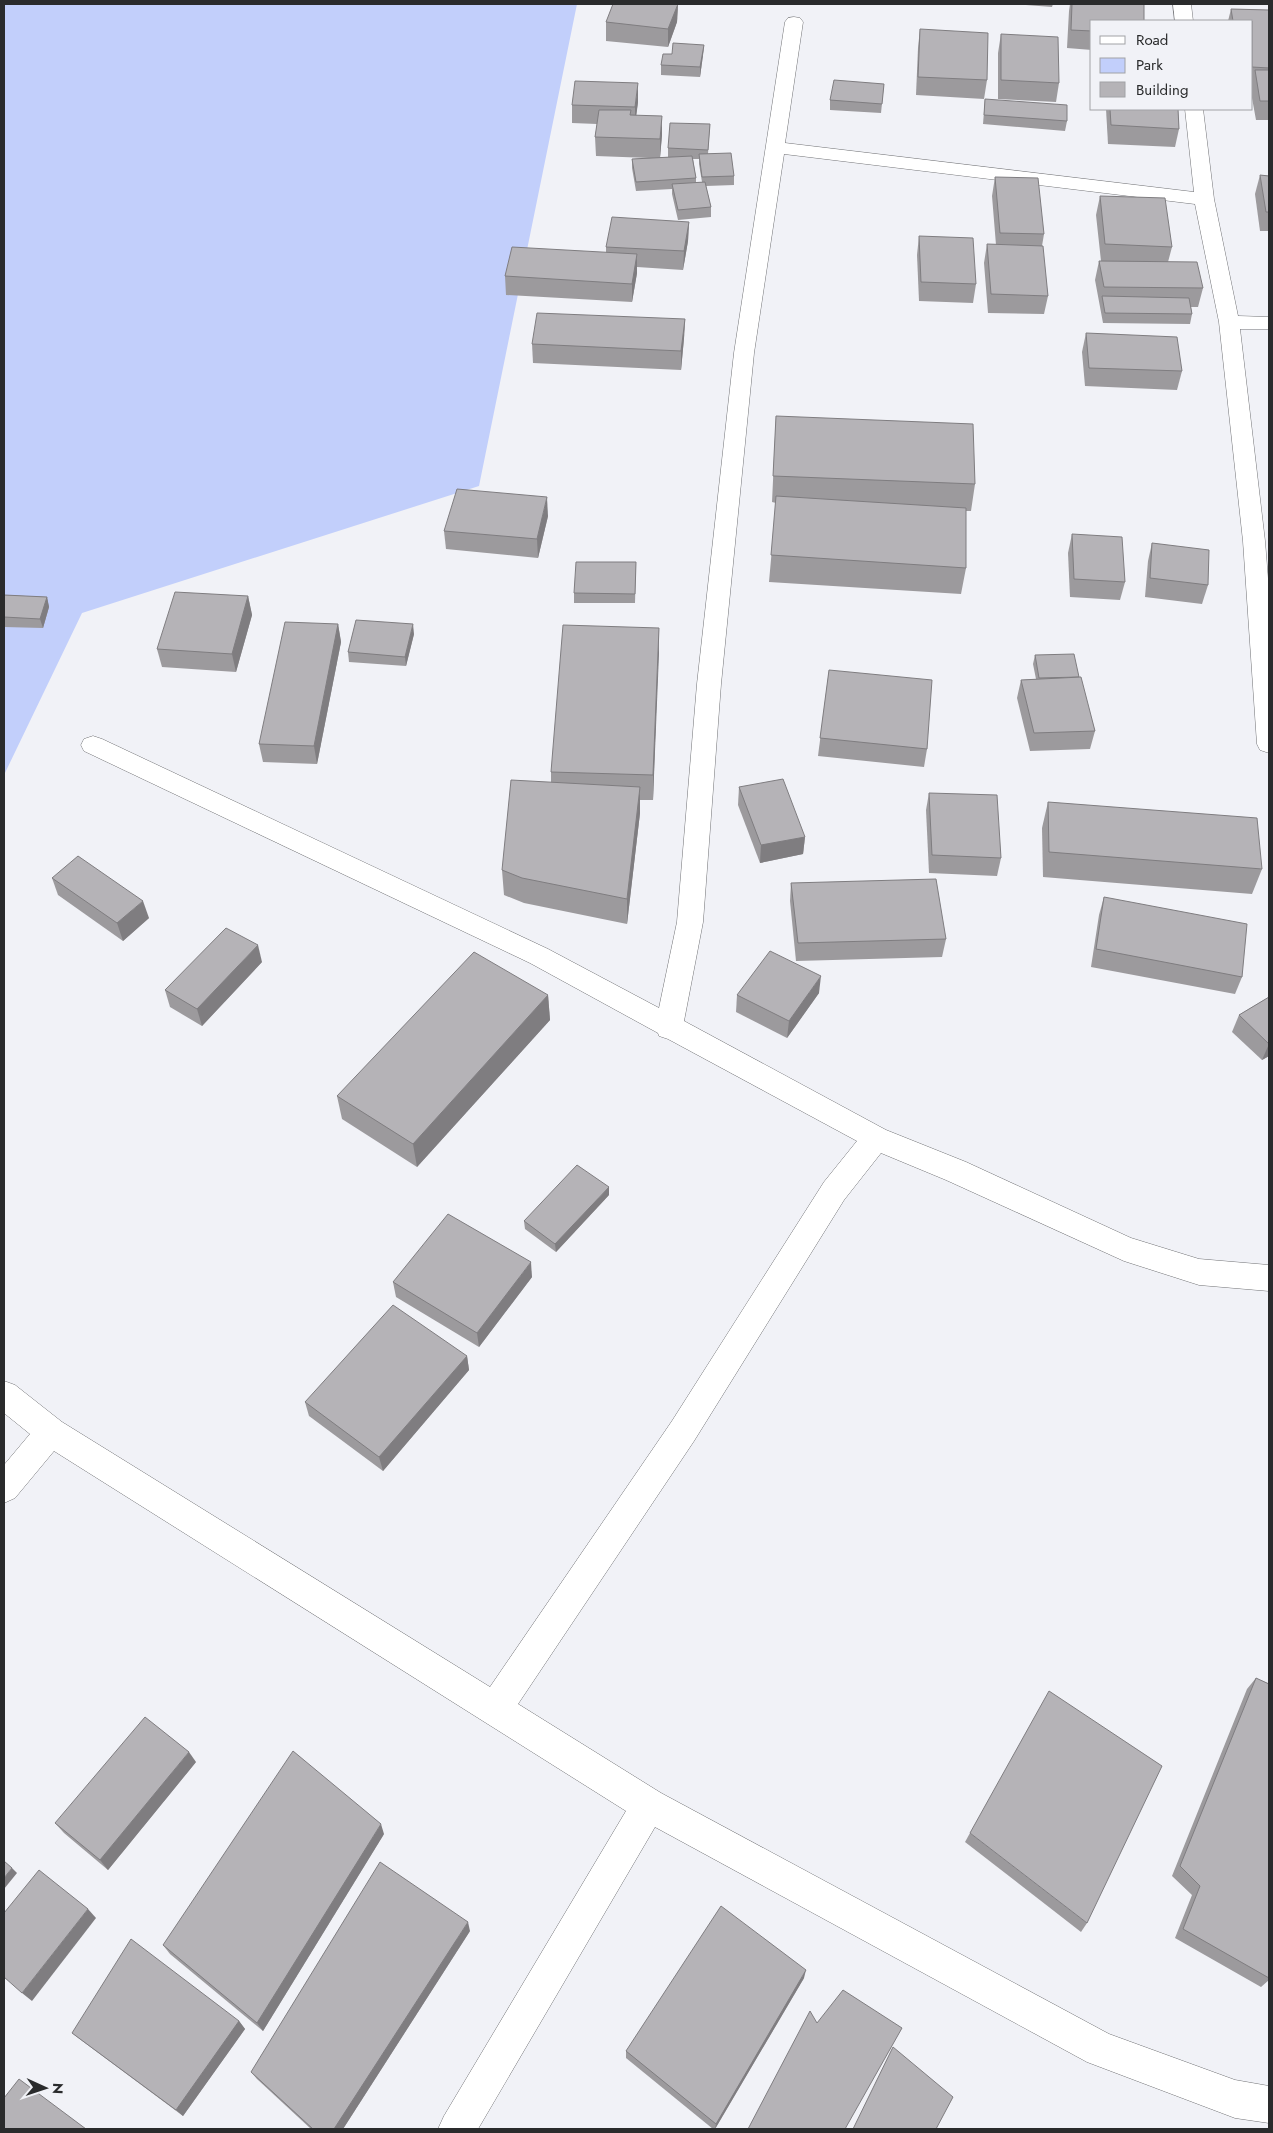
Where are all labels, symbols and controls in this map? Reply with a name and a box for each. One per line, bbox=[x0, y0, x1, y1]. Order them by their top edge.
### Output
legend bbox=[1090, 20, 1253, 110]
text: Road bbox=[1136, 29, 1168, 51]
text: Park bbox=[1136, 54, 1163, 76]
text: Building bbox=[1136, 79, 1188, 101]
north arrow bbox=[20, 2063, 70, 2113]
text: N bbox=[48, 2083, 68, 2095]

